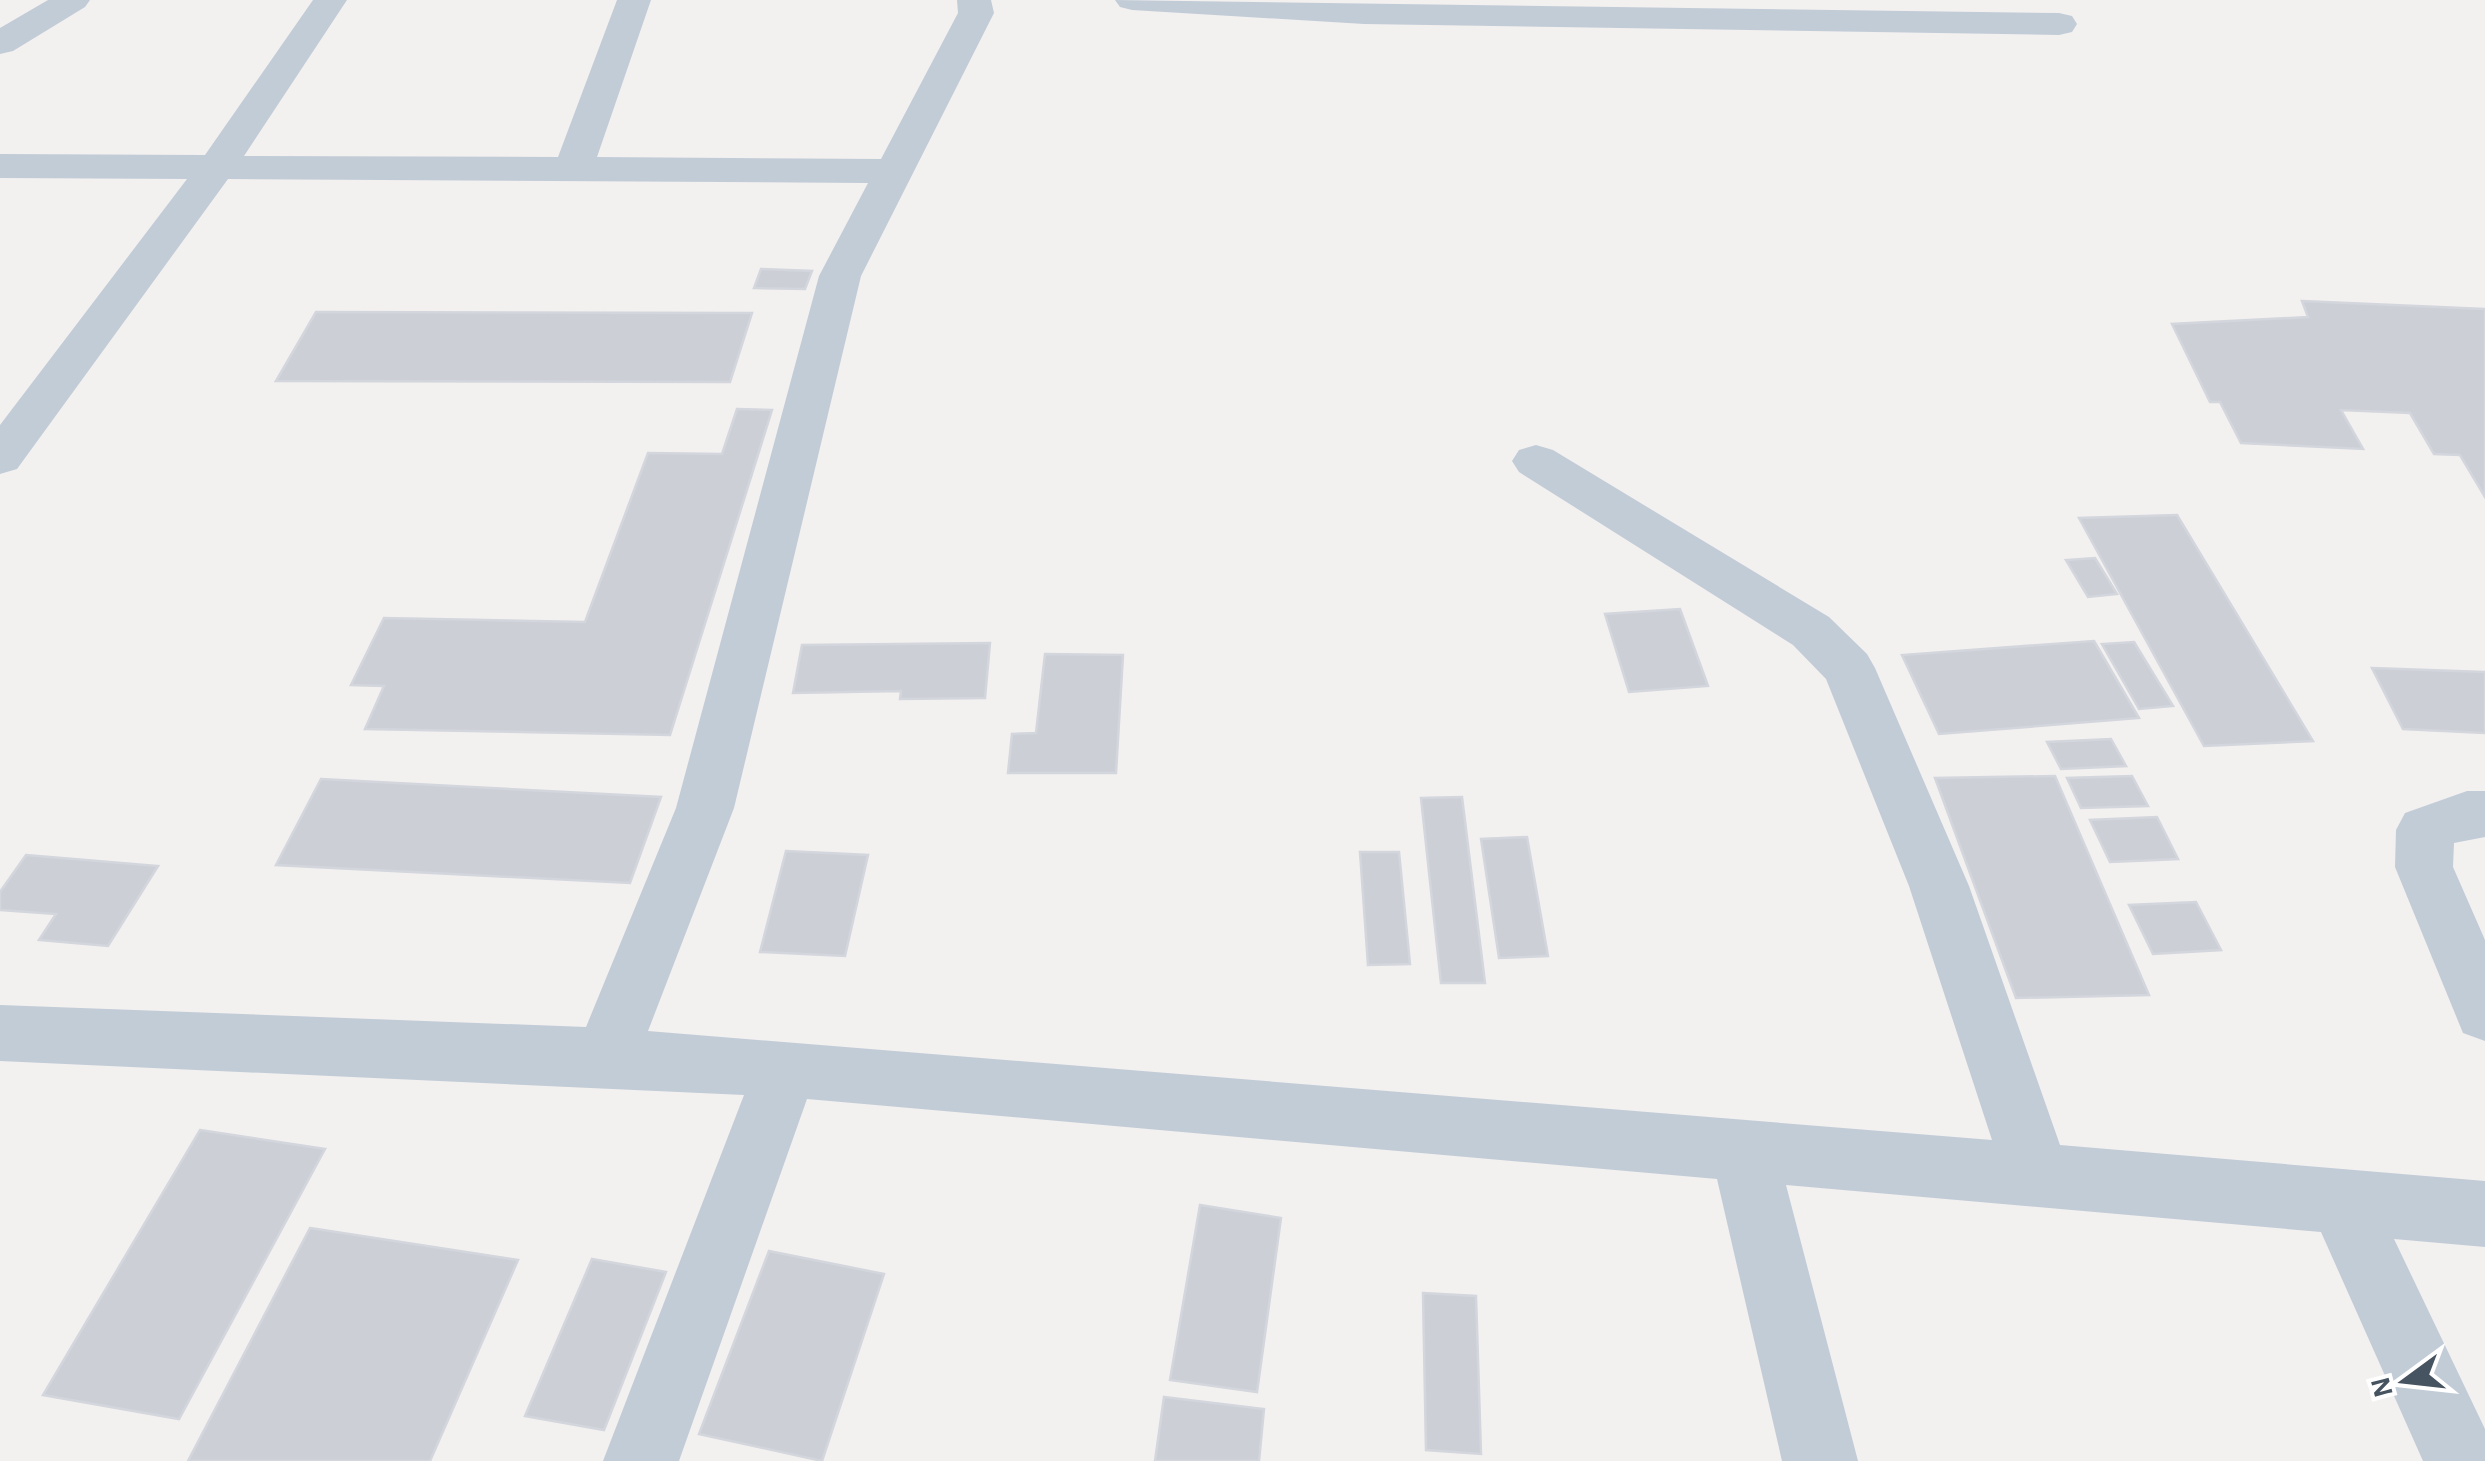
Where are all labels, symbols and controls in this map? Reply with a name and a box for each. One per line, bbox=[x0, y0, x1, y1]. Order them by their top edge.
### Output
north arrow bbox=[2355, 1331, 2455, 1431]
text: N bbox=[2367, 1374, 2399, 1400]

